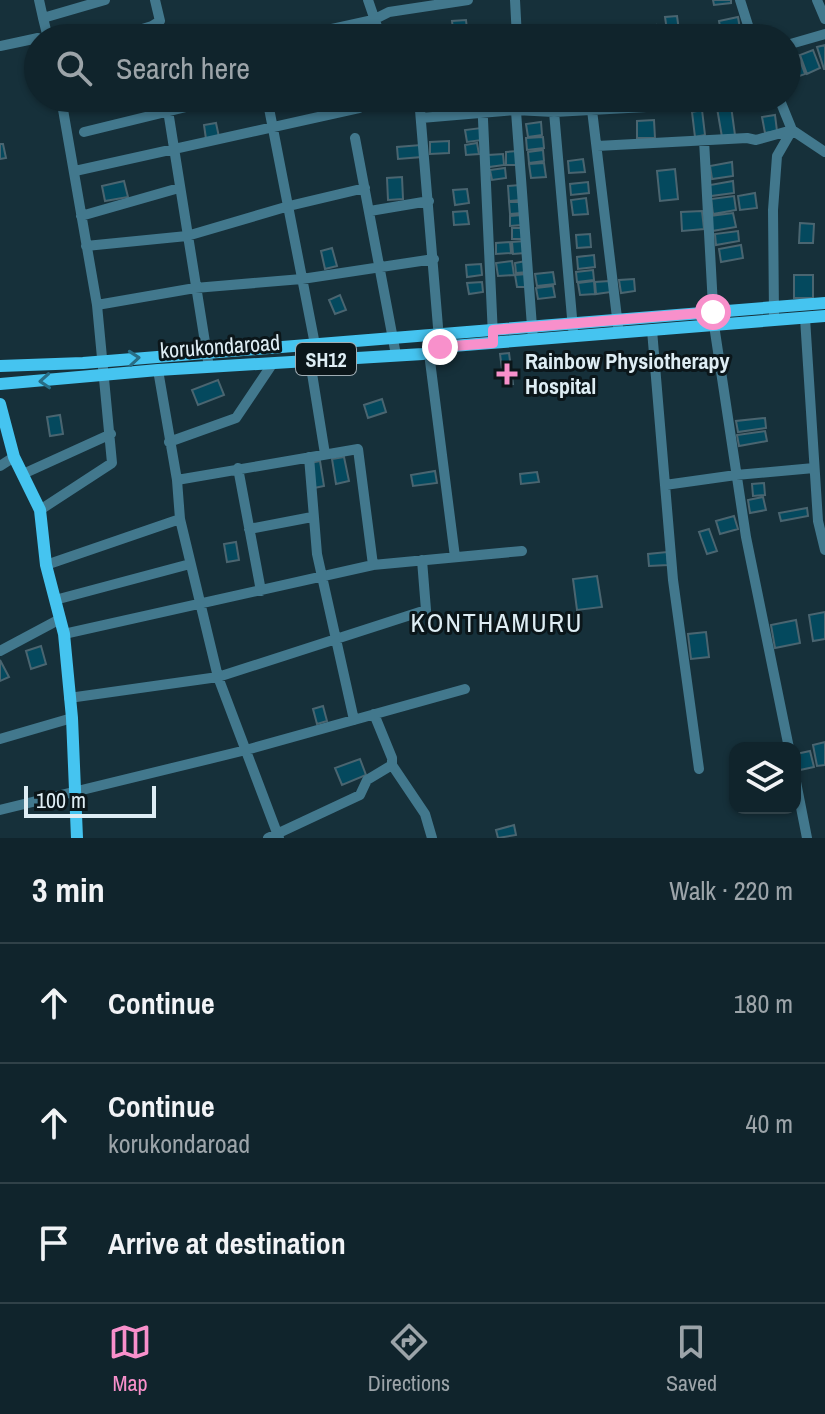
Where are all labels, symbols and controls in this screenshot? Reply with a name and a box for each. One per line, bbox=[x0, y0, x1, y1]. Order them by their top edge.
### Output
search box bbox=[24, 24, 801, 112]
icon: search bbox=[52, 46, 96, 90]
text: Search here bbox=[116, 48, 250, 88]
route start bbox=[695, 294, 731, 330]
street label: korukondaroad bbox=[159, 327, 281, 365]
route end bbox=[422, 329, 458, 365]
road number: SH12 bbox=[296, 343, 356, 375]
place label: Rainbow Physiotherapy Hospital bbox=[525, 346, 730, 401]
one-way arrow bbox=[128, 350, 141, 367]
marker: Rainbow Physiotherapy Hospital bbox=[496, 363, 518, 385]
one-way arrow bbox=[38, 372, 51, 389]
district label: KONTHAMURU bbox=[411, 605, 583, 640]
map controls bbox=[729, 742, 801, 814]
button: layers bbox=[729, 742, 801, 814]
scale bar bbox=[24, 782, 156, 818]
text: 100 m bbox=[36, 785, 86, 815]
text: 3 min bbox=[32, 867, 105, 913]
text: Walk · 220 m bbox=[669, 873, 793, 908]
icon: ahead bbox=[32, 981, 76, 1025]
text: Continue bbox=[108, 983, 215, 1023]
text: 180 m bbox=[734, 986, 793, 1021]
text: Continue bbox=[108, 1086, 215, 1126]
icon: ahead bbox=[32, 1101, 76, 1145]
text: 40 m bbox=[746, 1106, 793, 1141]
text: korukondaroad bbox=[108, 1126, 250, 1161]
icon: arrive bbox=[32, 1221, 76, 1265]
text: Arrive at destination bbox=[108, 1223, 346, 1263]
tab: Map bbox=[108, 1320, 152, 1398]
tab: Directions bbox=[368, 1320, 450, 1398]
tab: Saved bbox=[666, 1320, 717, 1398]

